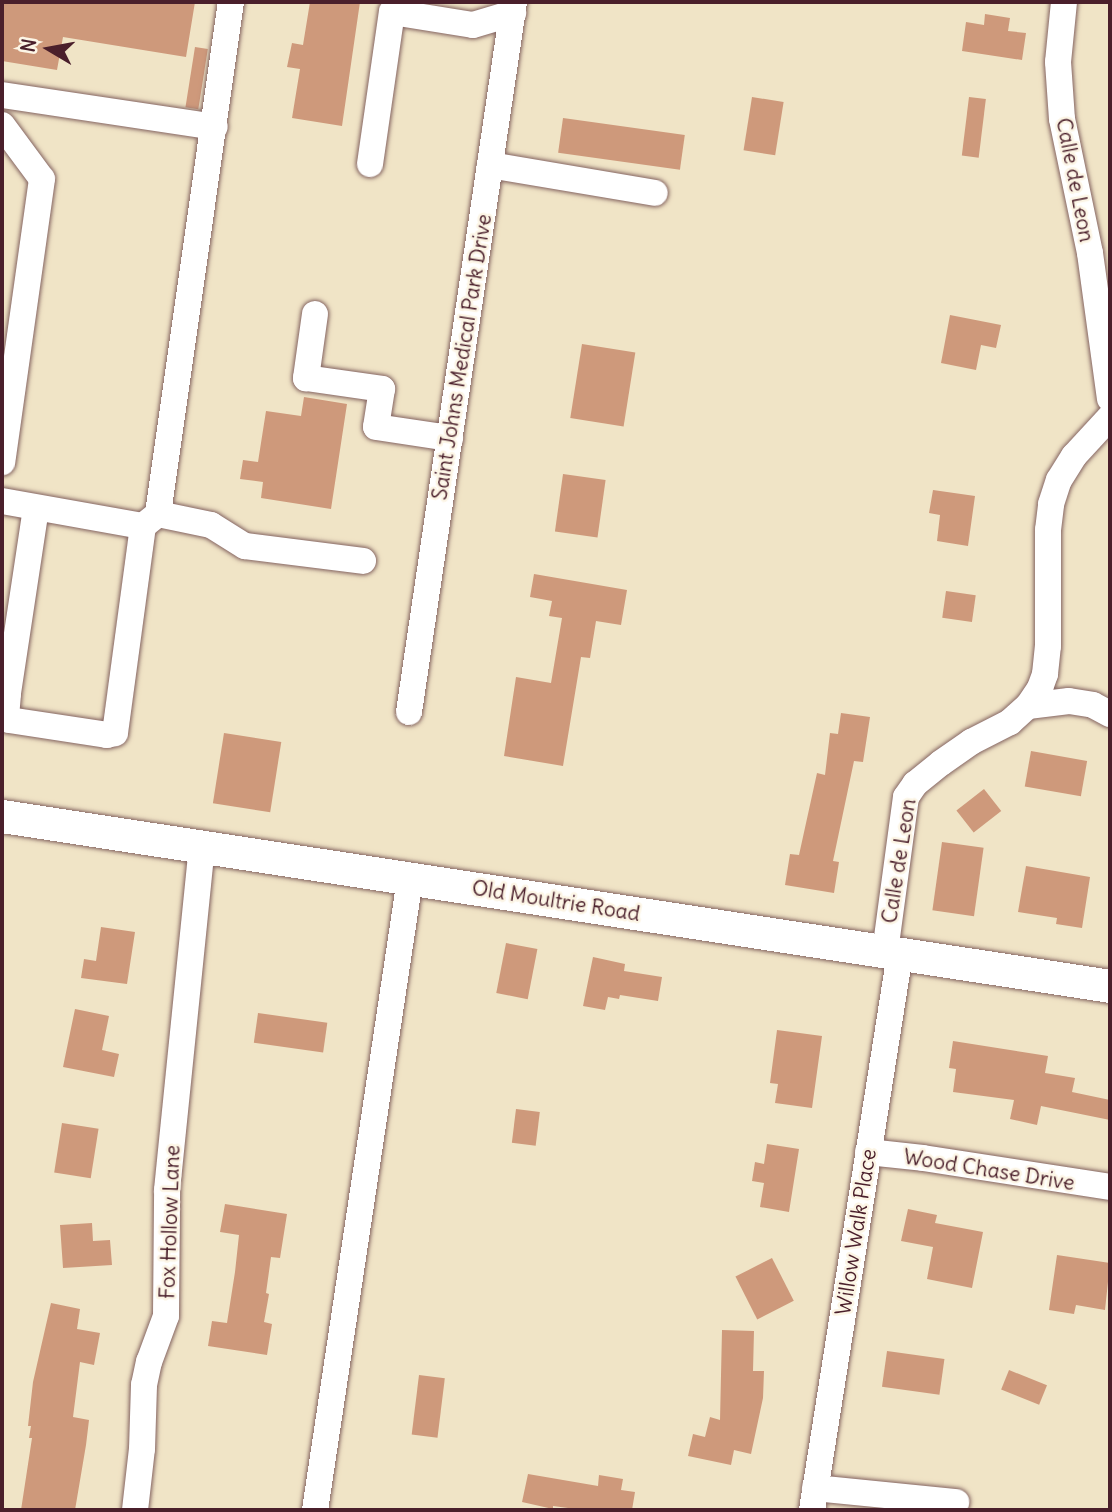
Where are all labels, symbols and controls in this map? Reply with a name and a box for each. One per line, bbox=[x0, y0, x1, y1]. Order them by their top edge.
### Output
north arrow bbox=[14, 14, 84, 84]
text: N bbox=[15, 37, 41, 54]
street label: Calle de Leon bbox=[1051, 116, 1099, 244]
street label: Saint Johns Medical Park Drive bbox=[427, 212, 497, 502]
street label: Calle de Leon bbox=[877, 797, 921, 925]
street label: Old Moultrie Road bbox=[470, 875, 642, 927]
street label: Wood Chase Drive bbox=[902, 1144, 1076, 1196]
street label: Fox Hollow Lane bbox=[155, 1145, 185, 1299]
street label: Willow Walk Place bbox=[830, 1147, 882, 1317]

